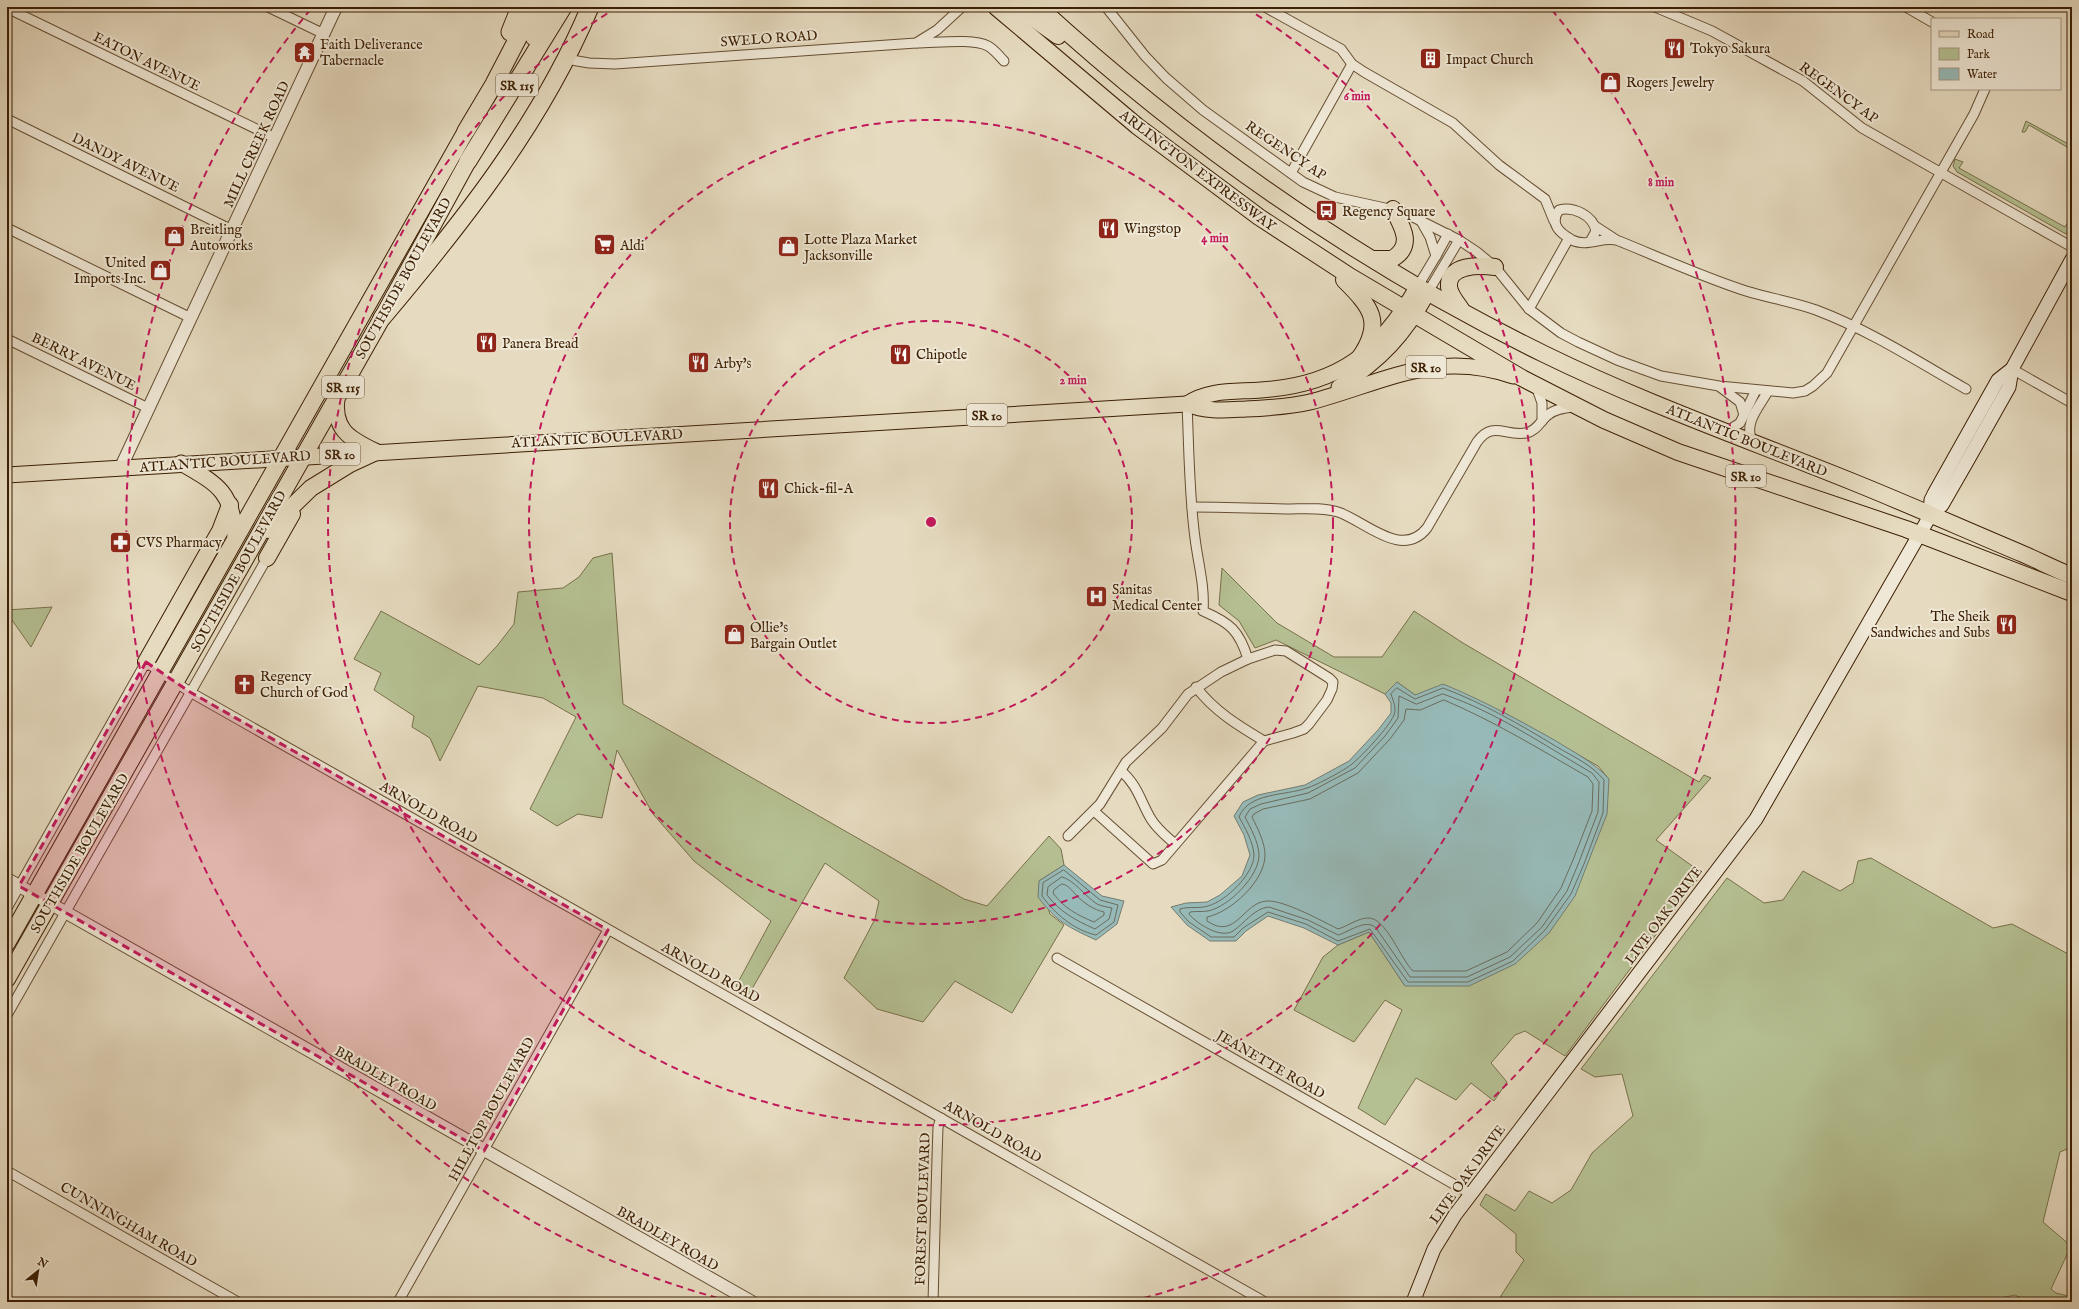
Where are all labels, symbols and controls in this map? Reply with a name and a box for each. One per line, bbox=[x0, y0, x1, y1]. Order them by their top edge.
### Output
legend bbox=[1931, 18, 2061, 90]
street label: SWELO ROAD bbox=[720, 27, 818, 51]
text: Road bbox=[1967, 27, 1995, 42]
street label: EATON AVENUE bbox=[90, 28, 203, 96]
restaurant icon: Tokyo Sakura bbox=[1662, 35, 1688, 61]
place label: Faith Deliverance Tabernacle bbox=[320, 36, 423, 70]
temple icon: Faith Deliverance Tabernacle bbox=[291, 39, 317, 65]
place label: Tokyo Sakura bbox=[1690, 40, 1771, 58]
building icon: Impact Church bbox=[1418, 46, 1444, 72]
text: Park bbox=[1967, 47, 1990, 62]
place label: Impact Church bbox=[1446, 51, 1534, 69]
street label: REGENCY AP bbox=[1795, 58, 1881, 127]
text: Water bbox=[1967, 67, 1998, 82]
shop icon: Rogers Jewelry bbox=[1597, 69, 1623, 95]
road number: SR 115 bbox=[496, 74, 538, 96]
place label: Rogers Jewelry bbox=[1626, 74, 1715, 92]
street label: MILL CREEK ROAD bbox=[220, 78, 294, 211]
text: 6 min bbox=[1344, 89, 1371, 104]
street label: ARLINGTON EXPRESSWAY bbox=[1115, 106, 1280, 236]
street label: REGENCY AP bbox=[1242, 117, 1329, 184]
street label: DANDY AVENUE bbox=[69, 129, 182, 197]
text: 8 min bbox=[1648, 175, 1675, 190]
street label: SOUTHSIDE BOULEVARD bbox=[352, 195, 456, 362]
bus stop icon: Regency Square bbox=[1313, 198, 1339, 224]
place label: Regency Square bbox=[1342, 203, 1436, 221]
restaurant icon: Wingstop bbox=[1096, 215, 1122, 241]
place label: Wingstop bbox=[1124, 220, 1181, 238]
place label: Breitling Autoworks bbox=[189, 221, 253, 255]
shop icon: Breitling Autoworks bbox=[161, 224, 187, 250]
place label: Lotte Plaza Market Jacksonville bbox=[802, 231, 917, 265]
text: 4 min bbox=[1201, 231, 1229, 246]
supermarket icon: Aldi bbox=[592, 232, 618, 258]
shop icon: Lotte Plaza Market Jacksonville bbox=[775, 234, 801, 260]
place label: Aldi bbox=[619, 237, 645, 255]
place label: United Imports Inc. bbox=[74, 254, 147, 288]
shop icon: United Imports Inc. bbox=[148, 257, 174, 283]
street label: BERRY AVENUE bbox=[28, 329, 139, 395]
restaurant icon: Panera Bread bbox=[473, 330, 499, 356]
place label: Panera Bread bbox=[502, 335, 579, 353]
restaurant icon: Chipotle bbox=[888, 341, 914, 367]
place label: Chipotle bbox=[916, 346, 968, 364]
restaurant icon: Arby's bbox=[686, 350, 712, 376]
place label: Arby's bbox=[713, 355, 752, 373]
road number: SR 10 bbox=[1406, 356, 1446, 378]
text: 2 min bbox=[1059, 373, 1087, 388]
road number: SR 115 bbox=[322, 376, 364, 398]
street label: ATLANTIC BOULEVARD bbox=[1663, 400, 1830, 481]
road number: SR 10 bbox=[967, 404, 1007, 426]
street label: ATLANTIC BOULEVARD bbox=[510, 426, 683, 453]
road number: SR 10 bbox=[320, 443, 360, 465]
street label: ATLANTIC BOULEVARD bbox=[138, 447, 311, 477]
road number: SR 10 bbox=[1726, 465, 1766, 487]
restaurant icon: Chick-fil-A bbox=[756, 475, 782, 501]
place label: Chick-fil-A bbox=[784, 480, 854, 498]
street label: SOUTHSIDE BOULEVARD bbox=[187, 488, 291, 655]
centre of rings bbox=[924, 515, 938, 529]
pharmacy icon: CVS Pharmacy bbox=[108, 529, 134, 555]
place label: CVS Pharmacy bbox=[136, 534, 222, 552]
place label: Sanitas Medical Center bbox=[1112, 581, 1202, 615]
hospital icon: Sanitas Medical Center bbox=[1083, 584, 1109, 610]
place label: The Sheik Sandwiches and Subs bbox=[1870, 608, 1990, 642]
restaurant icon: The Sheik Sandwiches and Subs bbox=[1993, 611, 2019, 637]
place label: Ollie's Bargain Outlet bbox=[750, 619, 837, 653]
shop icon: Ollie's Bargain Outlet bbox=[722, 622, 748, 648]
place label: Regency Church of God bbox=[260, 668, 349, 702]
church icon: Regency Church of God bbox=[232, 671, 258, 697]
street label: SOUTHSIDE BOULEVARD bbox=[27, 770, 133, 937]
street label: ARNOLD ROAD bbox=[375, 777, 481, 848]
street label: LIVE OAK DRIVE bbox=[1621, 863, 1707, 968]
street label: ARNOLD ROAD bbox=[657, 938, 763, 1007]
street label: JEANETTE ROAD bbox=[1211, 1025, 1328, 1103]
street label: HILLTOP BOULEVARD bbox=[445, 1034, 539, 1185]
street label: BRADLEY ROAD bbox=[331, 1042, 440, 1115]
street label: ARNOLD ROAD bbox=[939, 1096, 1045, 1167]
street label: LIVE OAK DRIVE bbox=[1426, 1121, 1510, 1228]
street label: FOREST BOULEVARD bbox=[911, 1132, 935, 1286]
street label: CUNNINGHAM ROAD bbox=[57, 1178, 200, 1271]
street label: BRADLEY ROAD bbox=[613, 1202, 722, 1275]
north arrow bbox=[18, 1251, 58, 1291]
text: N bbox=[34, 1254, 51, 1272]

